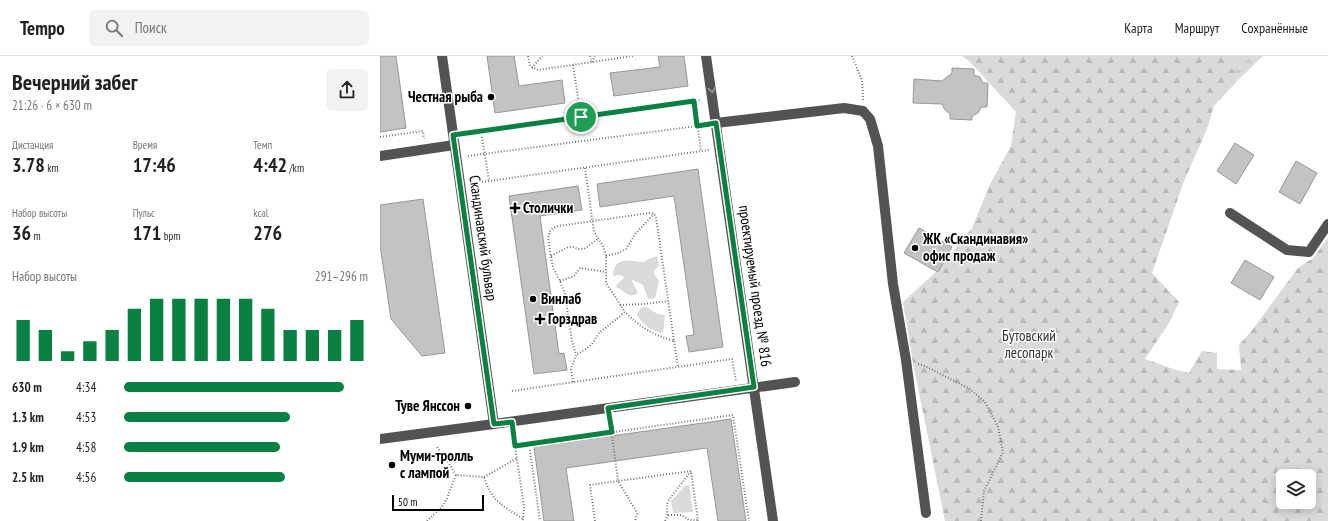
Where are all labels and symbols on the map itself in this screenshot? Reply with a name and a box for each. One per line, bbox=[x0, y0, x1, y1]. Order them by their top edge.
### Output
place label: Честная рыба bbox=[408, 87, 483, 106]
one-way arrow bbox=[707, 87, 715, 93]
marker: Честная рыба bbox=[486, 92, 496, 102]
pin bbox=[564, 100, 598, 134]
street label: Скандинавский бульвар bbox=[465, 174, 502, 302]
place label: Столички bbox=[523, 198, 573, 217]
marker: Столички bbox=[510, 203, 520, 213]
street label: проектируемый проезд № 816 bbox=[735, 204, 776, 368]
place label: ЖК «Скандинавия» офис продаж bbox=[922, 229, 1028, 265]
marker: ЖК «Скандинавия» офис продаж bbox=[910, 243, 920, 253]
place label: Винлаб bbox=[541, 289, 581, 308]
marker: Винлаб bbox=[528, 294, 538, 304]
place label: Горздрав bbox=[548, 309, 597, 328]
marker: Горздрав bbox=[535, 314, 545, 324]
park label: Бутовский лесопарк bbox=[1002, 326, 1056, 362]
place label: Туве Янссон bbox=[395, 396, 460, 415]
marker: Туве Янссон bbox=[463, 401, 473, 411]
place label: Муми-тролль с лампой bbox=[400, 446, 473, 482]
marker: Муми-тролль с лампой bbox=[387, 460, 397, 470]
scale bar bbox=[392, 493, 484, 512]

